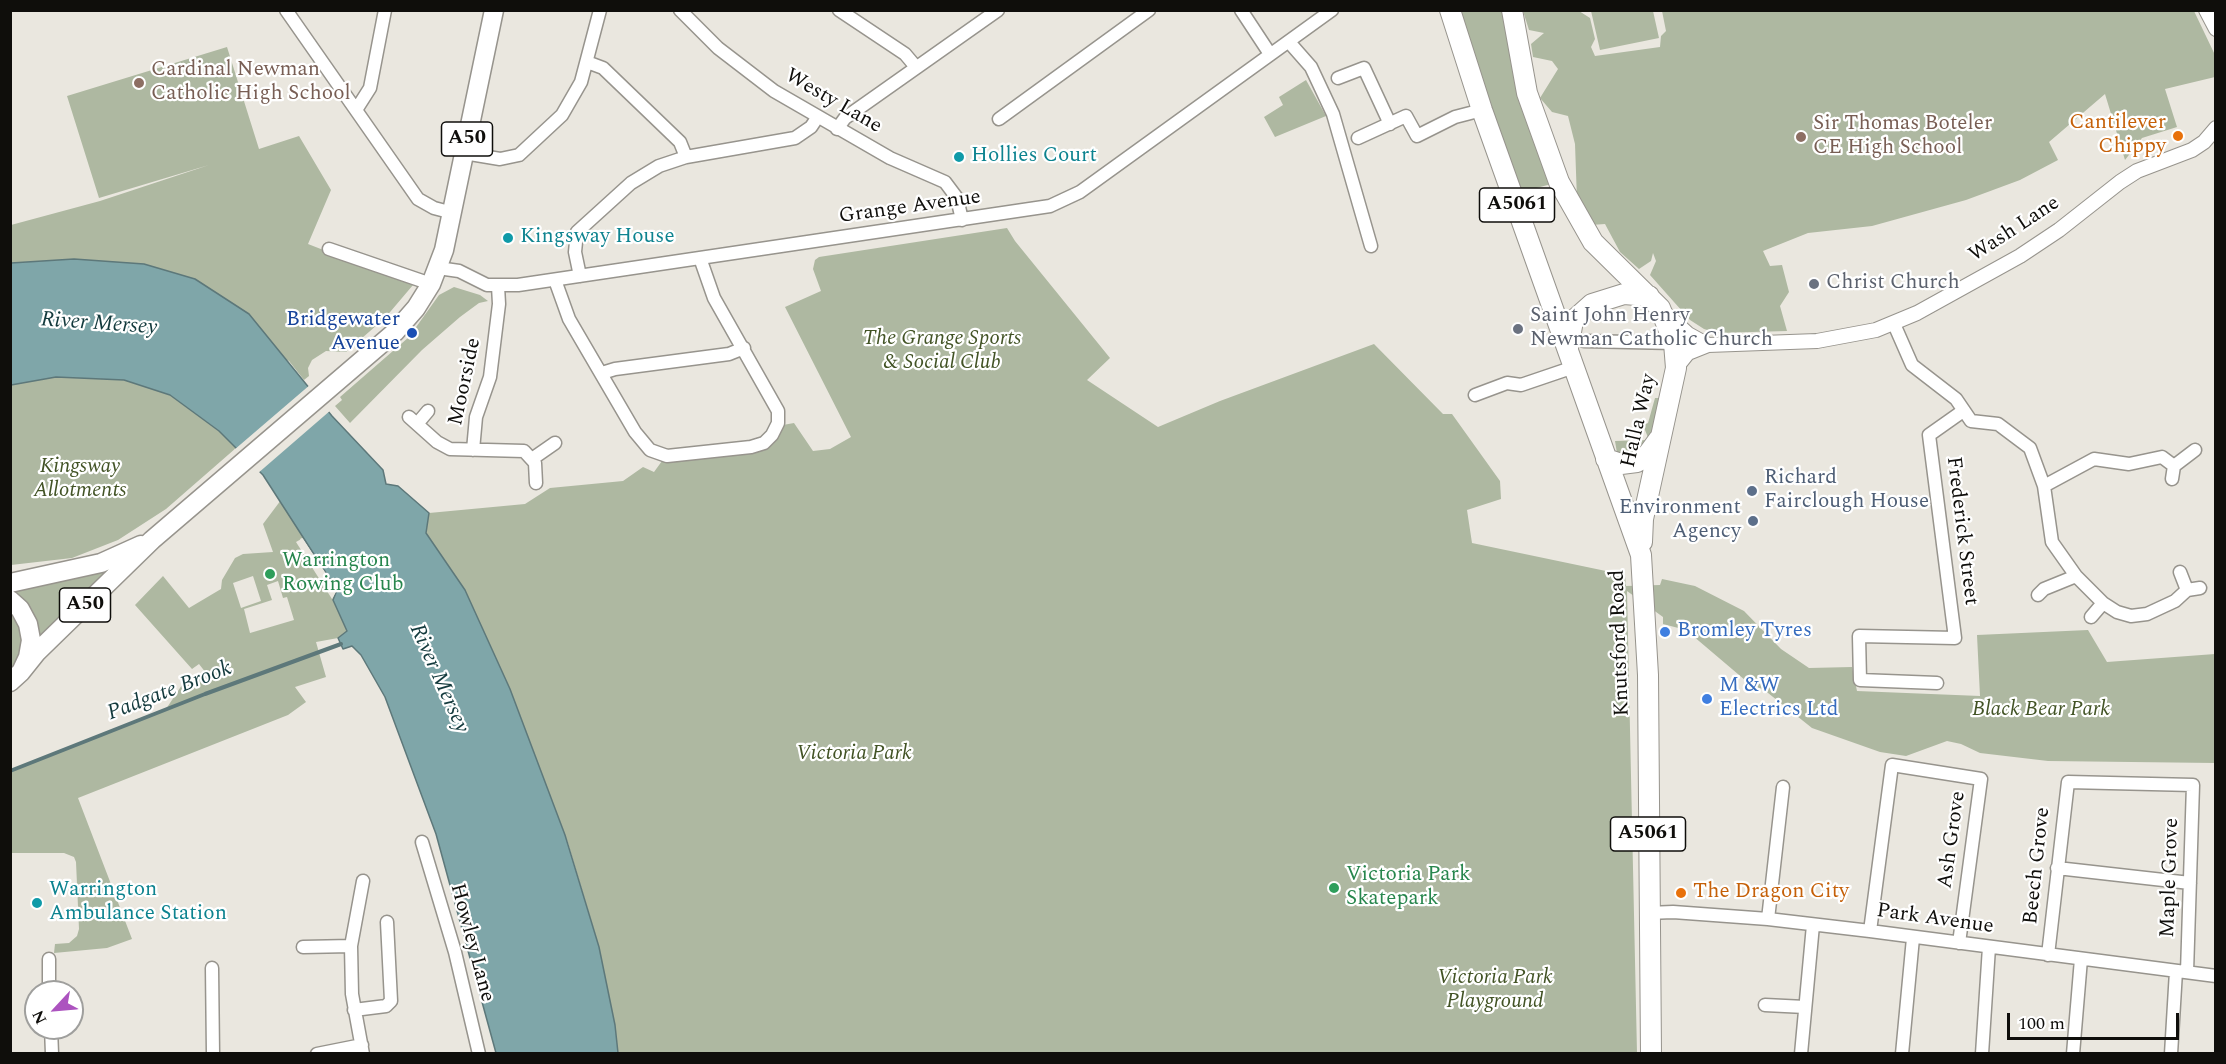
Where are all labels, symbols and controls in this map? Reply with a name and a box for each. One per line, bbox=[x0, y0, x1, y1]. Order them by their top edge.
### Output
place label: Cardinal Newman Catholic High School bbox=[151, 58, 351, 108]
street label: Westy Lane bbox=[780, 64, 886, 140]
marker: Cardinal Newman Catholic High School bbox=[132, 76, 146, 90]
place label: Cantilever Chippy bbox=[2069, 111, 2166, 161]
place label: Sir Thomas Boteler CE High School bbox=[1813, 112, 1992, 162]
road number: A50 bbox=[442, 122, 492, 156]
marker: Cantilever Chippy bbox=[2171, 129, 2185, 143]
marker: Sir Thomas Boteler CE High School bbox=[1794, 130, 1808, 144]
place label: Hollies Court bbox=[971, 144, 1097, 170]
marker: Hollies Court bbox=[952, 150, 966, 164]
street label: Grange Avenue bbox=[837, 186, 983, 230]
road number: A5061 bbox=[1480, 188, 1555, 222]
street label: Wash Lane bbox=[1965, 191, 2065, 269]
place label: Kingsway House bbox=[520, 225, 675, 251]
marker: Kingsway House bbox=[501, 231, 515, 245]
place label: Christ Church bbox=[1826, 271, 1960, 297]
marker: Christ Church bbox=[1807, 277, 1821, 291]
place label: Saint John Henry Newman Catholic Church bbox=[1530, 304, 1773, 354]
water label: River Mersey bbox=[40, 308, 158, 342]
place label: Bridgewater Avenue bbox=[286, 308, 400, 358]
marker: Saint John Henry Newman Catholic Church bbox=[1511, 322, 1525, 336]
marker: Bridgewater Avenue bbox=[405, 326, 419, 340]
park label: The Grange Sports & Social Club bbox=[863, 327, 1021, 377]
street label: Moorside bbox=[444, 336, 488, 428]
street label: Halla Way bbox=[1617, 372, 1663, 470]
park label: Kingsway Allotments bbox=[34, 455, 126, 505]
street label: Frederick Street bbox=[1939, 455, 1983, 607]
place label: Richard Fairclough House bbox=[1764, 466, 1929, 516]
marker: Richard Fairclough House bbox=[1745, 484, 1759, 498]
place label: Environment Agency bbox=[1619, 496, 1741, 546]
marker: Environment Agency bbox=[1746, 514, 1760, 528]
place label: Warrington Rowing Club bbox=[282, 549, 403, 599]
marker: Warrington Rowing Club bbox=[263, 567, 277, 581]
street label: Knutsford Road bbox=[1606, 569, 1636, 717]
road number: A50 bbox=[60, 588, 110, 622]
place label: Bromley Tyres bbox=[1677, 619, 1812, 645]
water label: River Mersey bbox=[402, 620, 474, 738]
marker: Bromley Tyres bbox=[1658, 625, 1672, 639]
water label: Padgate Brook bbox=[104, 656, 236, 728]
place label: M &W Electrics Ltd bbox=[1719, 674, 1838, 724]
marker: M &W Electrics Ltd bbox=[1700, 692, 1714, 706]
park label: Black Bear Park bbox=[1972, 698, 2110, 724]
park label: Victoria Park bbox=[796, 742, 912, 768]
street label: Ash Grove bbox=[1934, 790, 1972, 890]
street label: Beech Grove bbox=[2019, 806, 2057, 926]
road number: A5061 bbox=[1610, 817, 1686, 851]
street label: Maple Grove bbox=[2156, 818, 2186, 938]
place label: Victoria Park Skatepark bbox=[1346, 863, 1471, 913]
place label: Warrington Ambulance Station bbox=[49, 878, 227, 928]
place label: The Dragon City bbox=[1693, 880, 1849, 906]
street label: Howley Lane bbox=[443, 881, 499, 1005]
marker: Victoria Park Skatepark bbox=[1327, 881, 1341, 895]
marker: The Dragon City bbox=[1674, 886, 1688, 900]
marker: Warrington Ambulance Station bbox=[30, 896, 44, 910]
street label: Park Avenue bbox=[1875, 899, 1995, 941]
park label: Victoria Park Playground bbox=[1437, 966, 1553, 1016]
north arrow bbox=[24, 980, 84, 1040]
scale bar bbox=[2010, 1001, 2182, 1039]
text: N bbox=[26, 1006, 53, 1028]
text: 100 m bbox=[2018, 1010, 2065, 1037]

